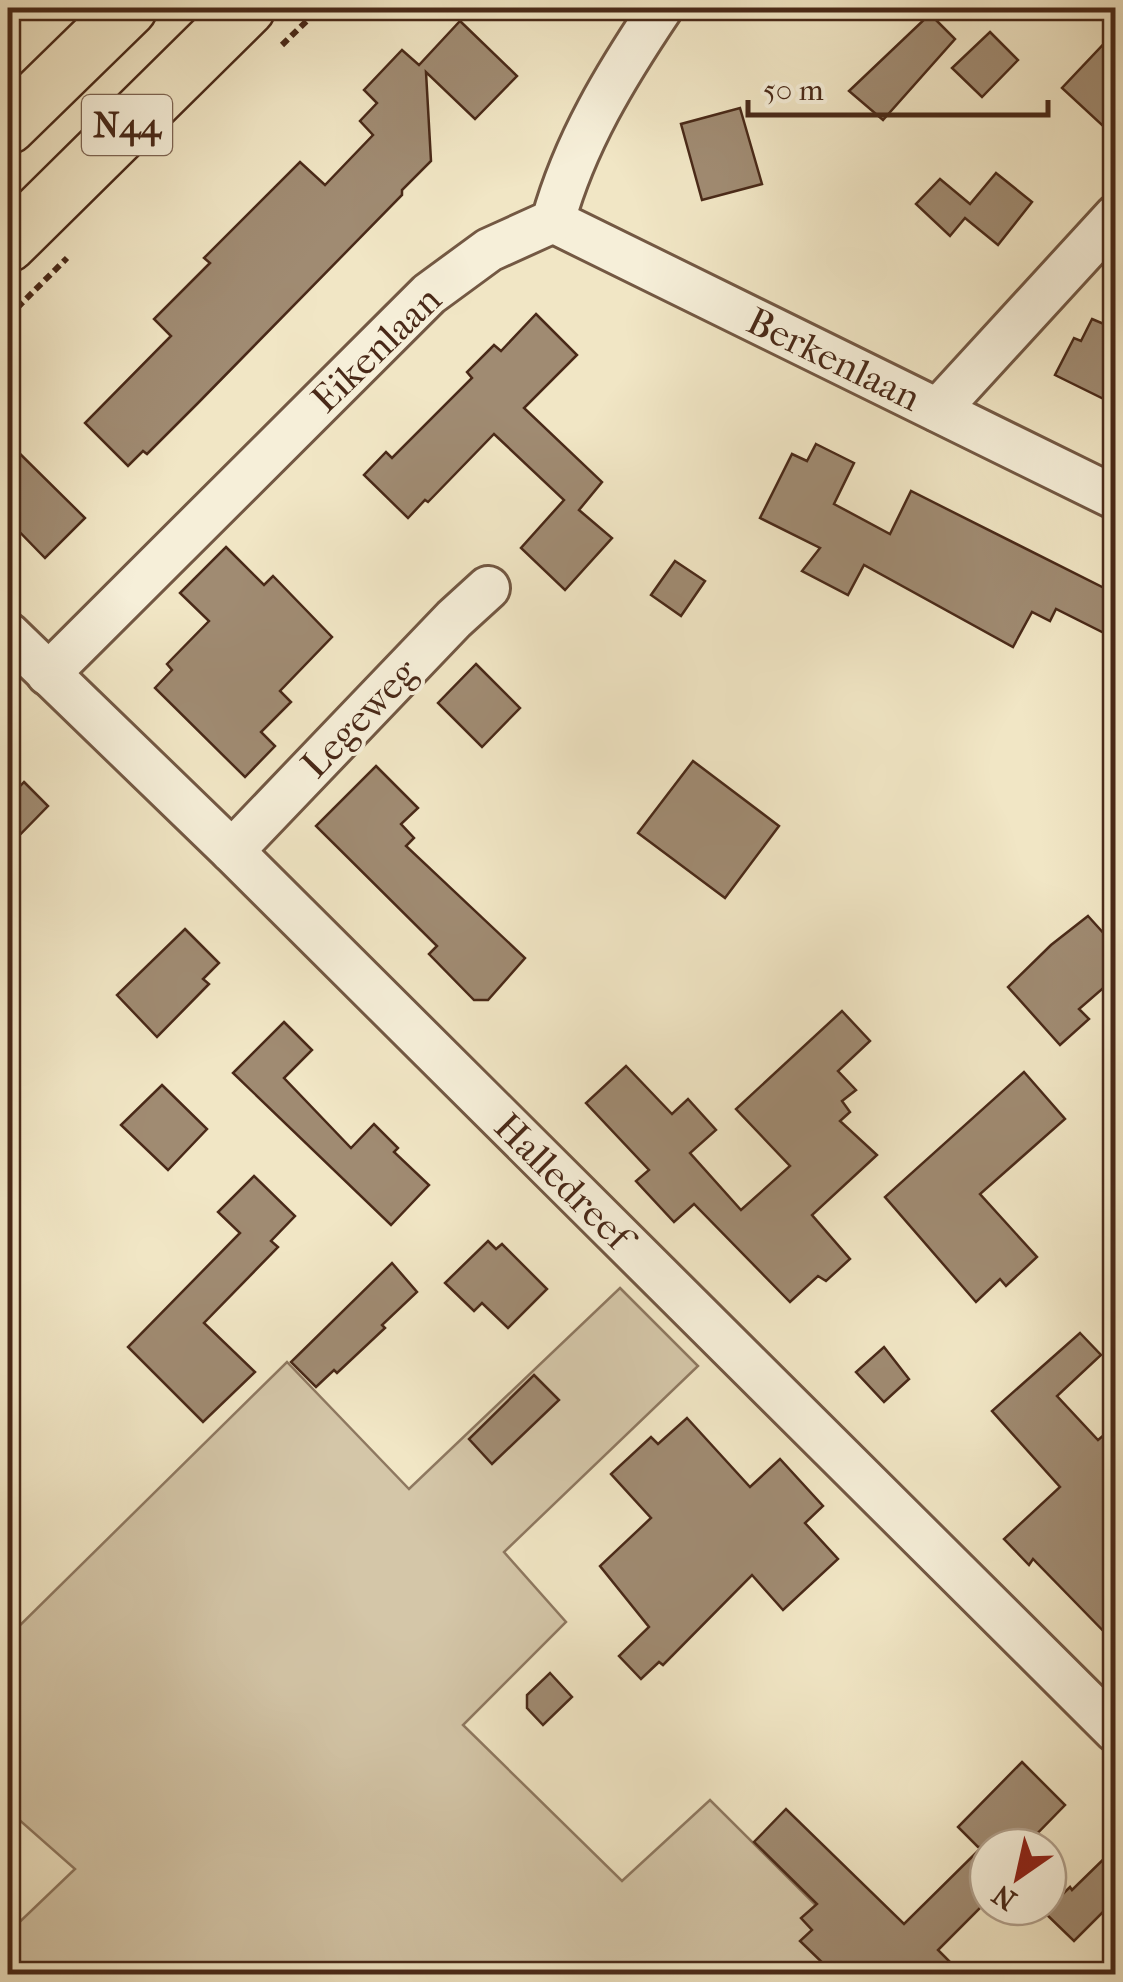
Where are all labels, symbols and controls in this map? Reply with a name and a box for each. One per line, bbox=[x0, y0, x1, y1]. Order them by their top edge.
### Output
scale bar bbox=[748, 55, 1048, 117]
text: 50 m bbox=[763, 73, 824, 108]
road number: N44 bbox=[82, 95, 172, 155]
street label: Eikenlaan bbox=[302, 277, 450, 422]
street label: Berkenlaan bbox=[740, 298, 928, 421]
street label: Legeweg bbox=[292, 649, 427, 787]
street label: Halledreef bbox=[485, 1104, 645, 1264]
north arrow bbox=[968, 1827, 1068, 1927]
text: N bbox=[986, 1877, 1022, 1917]

